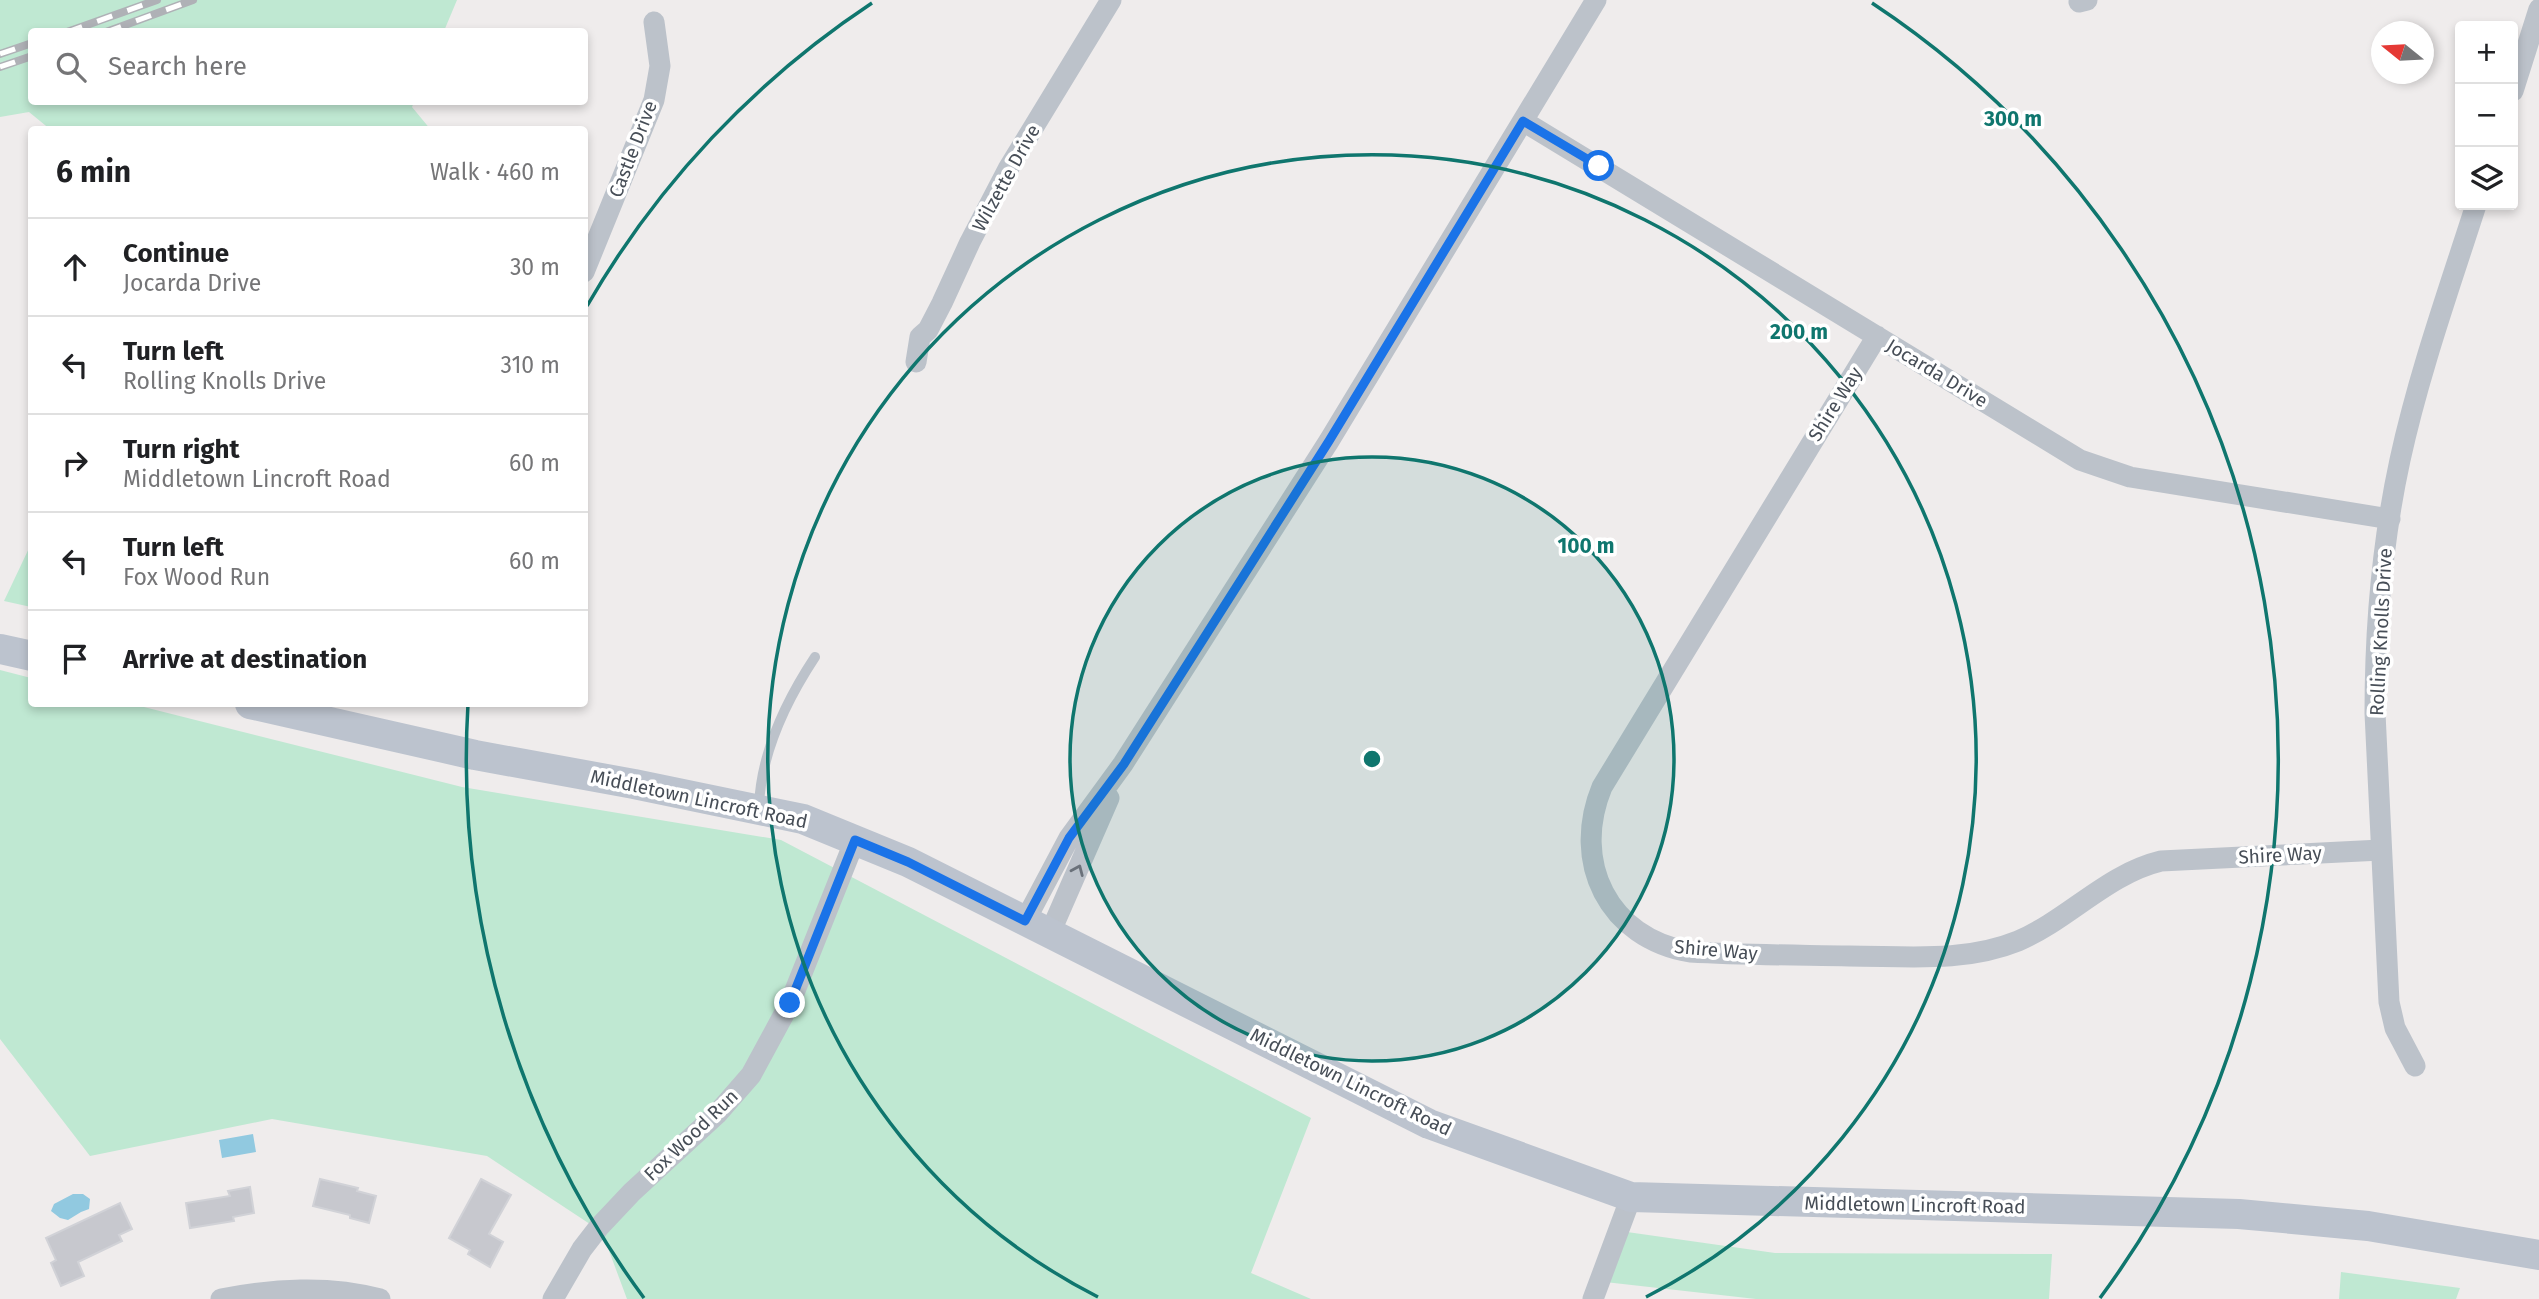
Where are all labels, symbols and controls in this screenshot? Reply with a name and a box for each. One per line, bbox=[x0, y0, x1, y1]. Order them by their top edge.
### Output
north arrow bbox=[2371, 21, 2434, 84]
map controls bbox=[2455, 21, 2518, 210]
button: + bbox=[2455, 21, 2518, 84]
search box bbox=[28, 28, 588, 105]
icon: search bbox=[52, 48, 90, 86]
text: Search here bbox=[108, 51, 247, 82]
button: − bbox=[2455, 84, 2518, 147]
street label: Castle Drive bbox=[604, 97, 662, 201]
text: 300 m bbox=[1983, 106, 2042, 132]
street label: Wilzette Drive bbox=[967, 121, 1045, 235]
button: layers bbox=[2455, 147, 2518, 210]
route start bbox=[1583, 150, 1614, 181]
text: 6 min bbox=[56, 154, 131, 190]
text: Walk · 460 m bbox=[430, 158, 560, 186]
text: Continue bbox=[123, 238, 229, 269]
icon: ahead bbox=[56, 248, 94, 286]
text: 30 m bbox=[510, 253, 560, 281]
text: Jocarda Drive bbox=[123, 269, 261, 297]
text: 200 m bbox=[1770, 319, 1828, 345]
street label: Jocarda Drive bbox=[1882, 334, 1992, 412]
text: Turn left bbox=[123, 336, 224, 367]
icon: left bbox=[56, 346, 94, 384]
text: 310 m bbox=[500, 351, 560, 379]
street label: Shire Way bbox=[1803, 362, 1867, 446]
text: Rolling Knolls Drive bbox=[123, 367, 326, 395]
text: Turn right bbox=[123, 434, 240, 465]
icon: right bbox=[56, 444, 94, 482]
text: 60 m bbox=[509, 449, 560, 477]
text: Middletown Lincroft Road bbox=[123, 465, 391, 493]
text: Turn left bbox=[123, 532, 224, 563]
text: 100 m bbox=[1557, 533, 1615, 559]
icon: left bbox=[56, 542, 94, 580]
text: 60 m bbox=[509, 547, 560, 575]
street label: Rolling Knolls Drive bbox=[2365, 548, 2397, 716]
text: Fox Wood Run bbox=[123, 563, 270, 591]
icon: arrive bbox=[56, 640, 94, 678]
text: Arrive at destination bbox=[123, 644, 367, 675]
centre of rings bbox=[1360, 747, 1384, 771]
street label: Middletown Lincroft Road bbox=[588, 765, 810, 833]
street label: Shire Way bbox=[2238, 841, 2323, 869]
one-way arrow bbox=[1070, 865, 1084, 878]
street label: Shire Way bbox=[1673, 935, 1759, 965]
route end bbox=[774, 987, 805, 1018]
street label: Middletown Lincroft Road bbox=[1247, 1023, 1455, 1141]
street label: Fox Wood Run bbox=[639, 1084, 743, 1186]
street label: Middletown Lincroft Road bbox=[1804, 1192, 2026, 1218]

